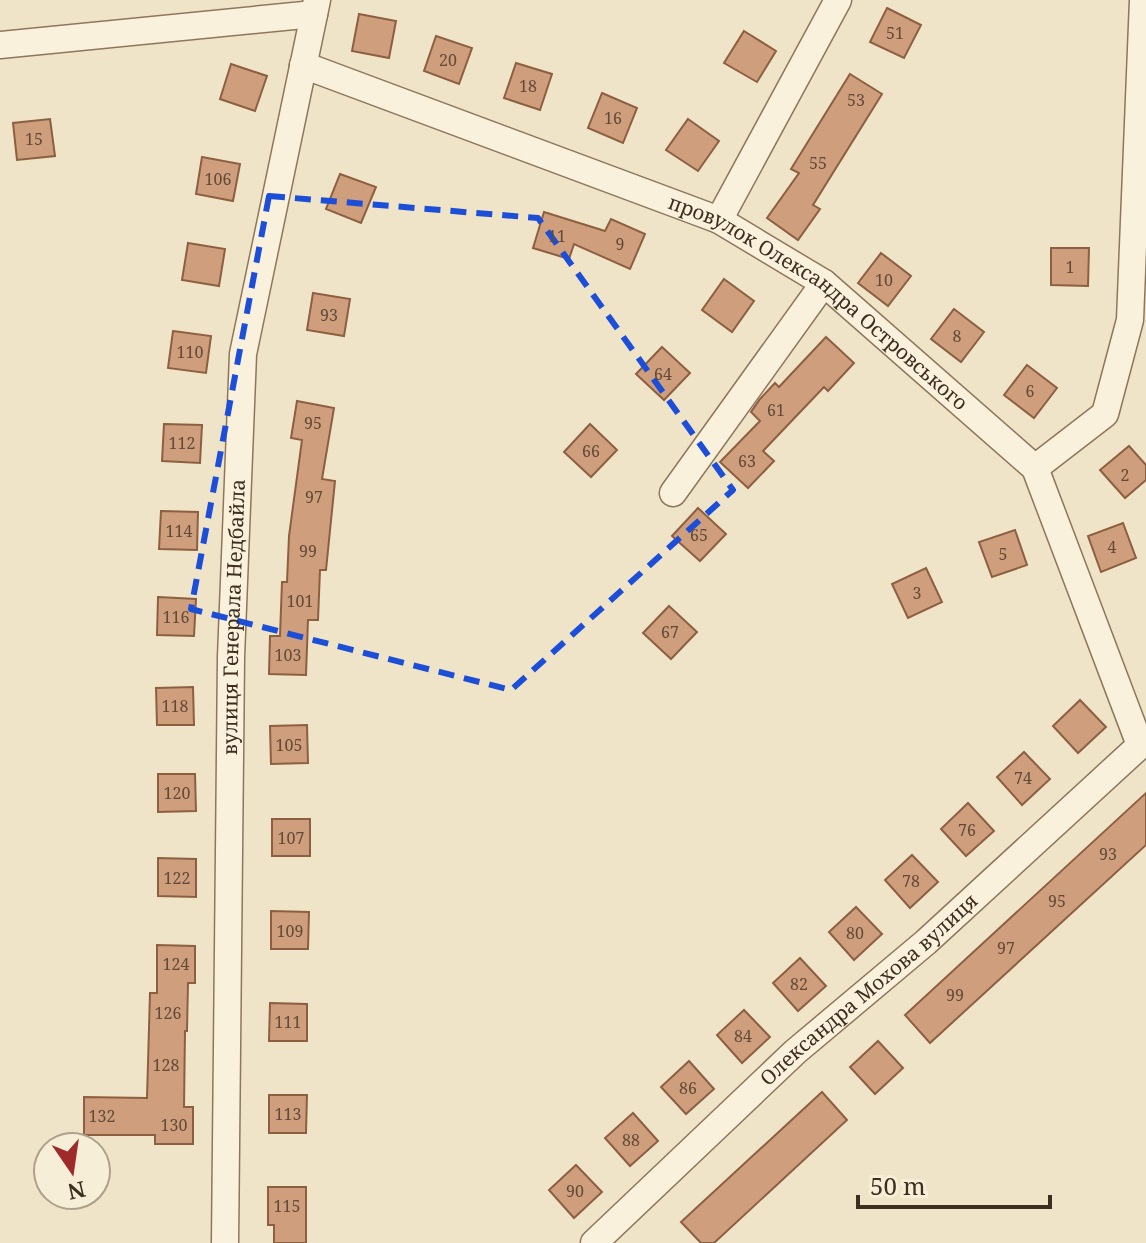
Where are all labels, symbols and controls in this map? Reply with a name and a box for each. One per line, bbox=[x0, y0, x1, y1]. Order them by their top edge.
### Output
house number: 51 bbox=[886, 22, 904, 44]
house number: 20 bbox=[439, 49, 457, 71]
house number: 18 bbox=[519, 75, 537, 97]
house number: 53 bbox=[847, 89, 865, 111]
house number: 16 bbox=[604, 107, 622, 129]
house number: 15 bbox=[25, 128, 43, 150]
house number: 55 bbox=[809, 152, 827, 174]
house number: 106 bbox=[205, 168, 231, 190]
street label: провулок Олександра Островського bbox=[665, 188, 974, 416]
house number: 11 bbox=[548, 225, 566, 247]
house number: 9 bbox=[616, 233, 624, 255]
house number: 1 bbox=[1066, 256, 1074, 278]
house number: 10 bbox=[875, 269, 893, 291]
house number: 93 bbox=[320, 304, 338, 326]
house number: 8 bbox=[953, 325, 962, 347]
house number: 110 bbox=[177, 341, 203, 363]
house number: 64 bbox=[654, 363, 672, 385]
house number: 6 bbox=[1026, 380, 1035, 402]
house number: 61 bbox=[767, 399, 785, 421]
house number: 95 bbox=[304, 412, 322, 434]
house number: 112 bbox=[169, 432, 195, 454]
house number: 66 bbox=[582, 440, 600, 462]
house number: 63 bbox=[738, 450, 756, 472]
house number: 2 bbox=[1121, 464, 1129, 486]
street label: вулиця Генерала Недбайла bbox=[216, 478, 251, 755]
house number: 97 bbox=[305, 486, 323, 508]
house number: 114 bbox=[166, 520, 192, 542]
house number: 65 bbox=[690, 524, 708, 546]
house number: 4 bbox=[1108, 536, 1117, 558]
house number: 99 bbox=[299, 540, 317, 562]
house number: 5 bbox=[999, 543, 1007, 565]
house number: 3 bbox=[913, 582, 922, 604]
house number: 101 bbox=[287, 590, 313, 612]
house number: 116 bbox=[163, 606, 189, 628]
house number: 67 bbox=[661, 621, 679, 643]
house number: 103 bbox=[275, 644, 301, 666]
house number: 118 bbox=[162, 695, 188, 717]
house number: 105 bbox=[276, 734, 302, 756]
house number: 74 bbox=[1014, 767, 1032, 789]
house number: 120 bbox=[164, 782, 190, 804]
house number: 76 bbox=[958, 819, 976, 841]
house number: 107 bbox=[278, 827, 304, 849]
house number: 93 bbox=[1099, 843, 1117, 865]
house number: 122 bbox=[164, 867, 190, 889]
house number: 78 bbox=[902, 870, 920, 892]
street label: Олександра Мохова вулиця bbox=[754, 887, 983, 1091]
house number: 95 bbox=[1048, 890, 1066, 912]
house number: 109 bbox=[277, 920, 303, 942]
house number: 80 bbox=[846, 922, 864, 944]
house number: 97 bbox=[997, 937, 1015, 959]
house number: 124 bbox=[163, 953, 189, 975]
house number: 82 bbox=[790, 973, 808, 995]
house number: 99 bbox=[946, 984, 964, 1006]
house number: 126 bbox=[155, 1002, 181, 1024]
house number: 111 bbox=[275, 1011, 301, 1033]
house number: 84 bbox=[734, 1025, 752, 1047]
house number: 128 bbox=[153, 1054, 179, 1076]
house number: 86 bbox=[679, 1077, 697, 1099]
house number: 113 bbox=[275, 1103, 301, 1125]
house number: 132 bbox=[89, 1105, 115, 1127]
house number: 130 bbox=[161, 1114, 187, 1136]
house number: 88 bbox=[622, 1129, 640, 1151]
north arrow bbox=[32, 1131, 112, 1211]
scale bar bbox=[858, 1159, 1050, 1209]
text: 50 m bbox=[870, 1169, 926, 1202]
text: N bbox=[65, 1175, 89, 1208]
house number: 90 bbox=[566, 1180, 584, 1202]
house number: 115 bbox=[274, 1195, 300, 1217]

